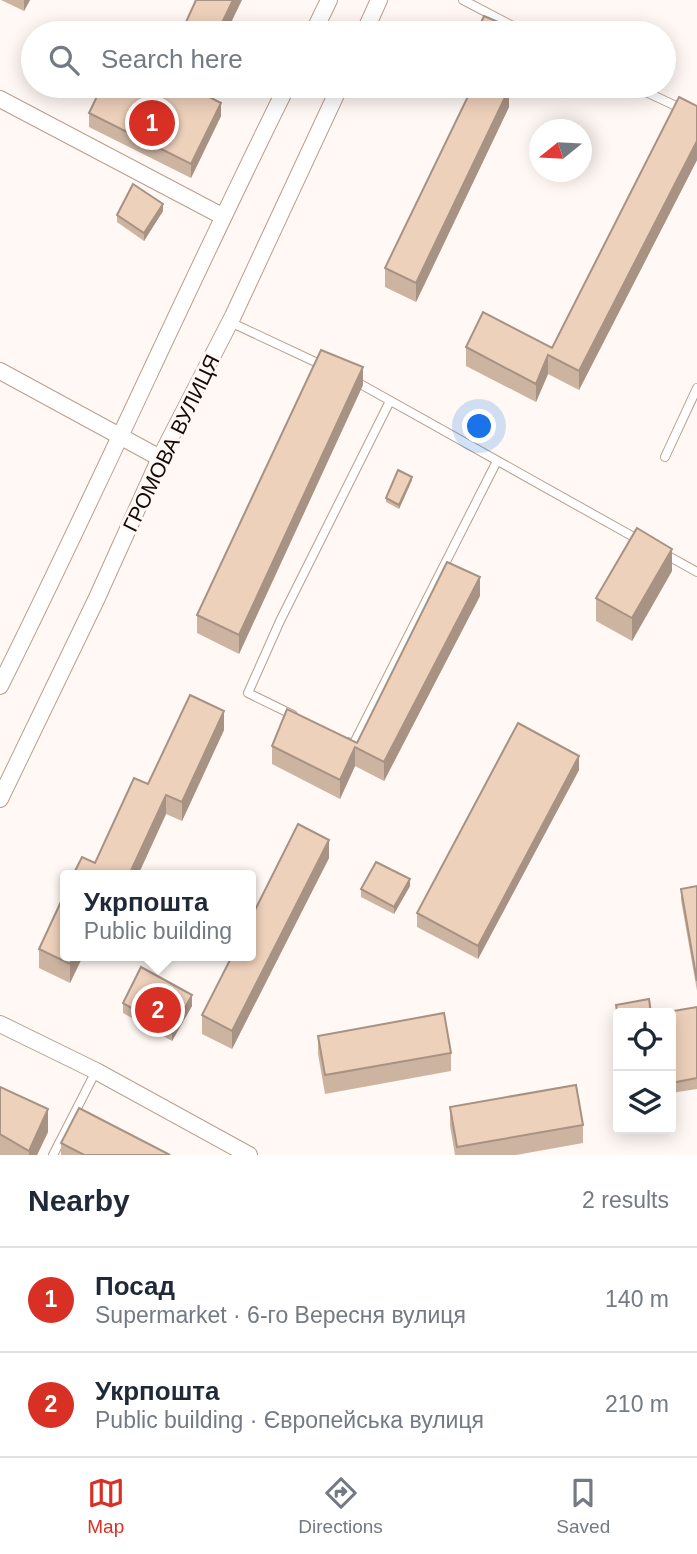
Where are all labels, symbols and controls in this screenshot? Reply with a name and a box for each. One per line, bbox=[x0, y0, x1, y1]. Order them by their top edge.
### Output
search box bbox=[21, 21, 676, 98]
icon: search bbox=[45, 41, 83, 79]
text: Search here bbox=[101, 44, 243, 74]
pin: 1 bbox=[129, 97, 175, 149]
north arrow bbox=[529, 119, 592, 182]
street label: ГРОМОВА ВУЛИЦЯ bbox=[118, 351, 224, 535]
your location bbox=[462, 409, 496, 443]
popup bbox=[60, 870, 256, 961]
text: Укрпошта bbox=[84, 887, 208, 917]
text: Public building bbox=[84, 918, 232, 944]
pin: 2 bbox=[135, 984, 181, 1036]
map controls bbox=[613, 1008, 676, 1134]
button: locate bbox=[613, 1008, 676, 1071]
button: layers bbox=[613, 1071, 676, 1134]
text: Nearby bbox=[28, 1184, 130, 1217]
text: 2 results bbox=[582, 1187, 669, 1213]
text: Посад bbox=[95, 1271, 175, 1301]
text: 1 bbox=[45, 1286, 57, 1312]
text: 140 m bbox=[605, 1286, 669, 1312]
text: Supermarket · 6-го Вересня вулиця bbox=[95, 1302, 466, 1328]
text: Укрпошта bbox=[95, 1376, 220, 1406]
text: 2 bbox=[45, 1391, 57, 1417]
text: 210 m bbox=[605, 1391, 669, 1417]
text: Public building · Європейська вулиця bbox=[95, 1407, 484, 1433]
tab: Map bbox=[87, 1474, 125, 1538]
tab: Directions bbox=[298, 1474, 383, 1538]
tab: Saved bbox=[556, 1474, 610, 1538]

